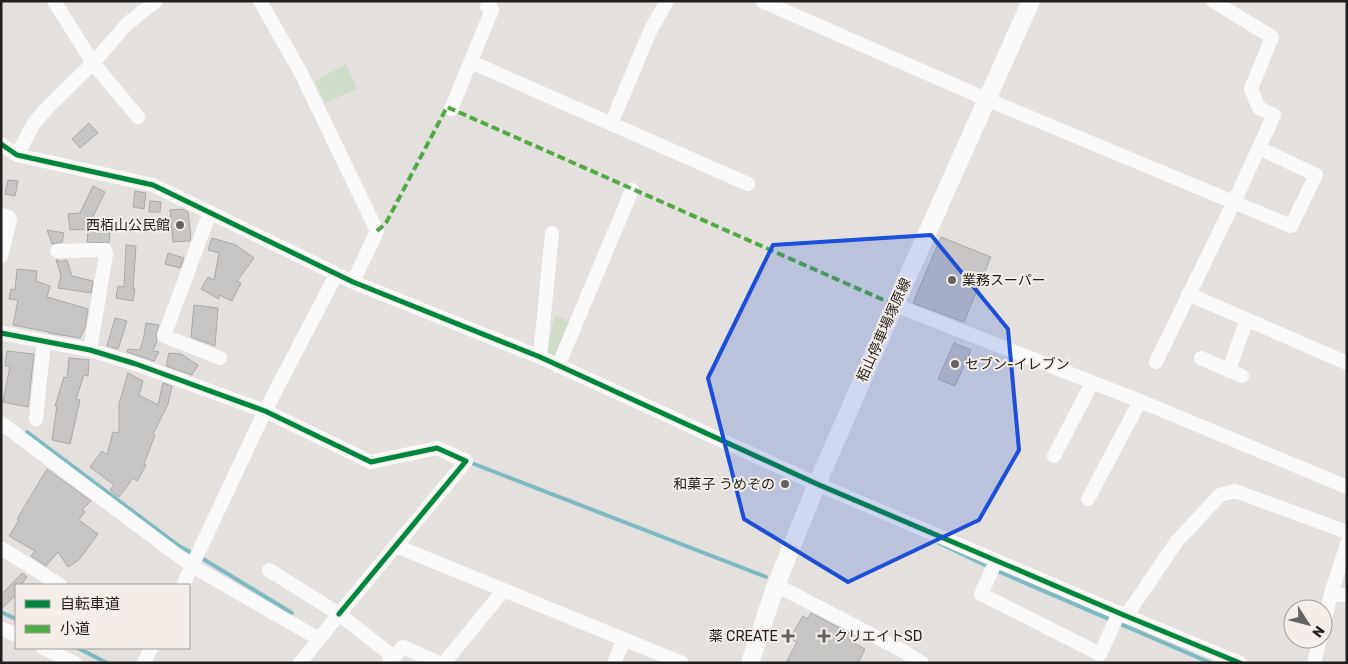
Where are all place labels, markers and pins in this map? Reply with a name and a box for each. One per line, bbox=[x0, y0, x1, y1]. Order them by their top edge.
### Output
place label: 西栢山公民館 bbox=[86, 217, 170, 234]
marker: 西栢山公民館 bbox=[174, 219, 186, 231]
place label: 業務スーパー bbox=[962, 272, 1046, 289]
marker: 業務スーパー bbox=[946, 274, 958, 286]
place label: セブン-イレブン bbox=[965, 356, 1070, 373]
marker: セブン-イレブン bbox=[949, 358, 961, 370]
place label: 和菓子 うめぞの bbox=[674, 476, 775, 493]
marker: 和菓子 うめぞの bbox=[779, 478, 791, 490]
place label: 薬 CREATE bbox=[709, 628, 778, 645]
place label: クリエイトSD bbox=[834, 628, 922, 645]
marker: 薬 CREATE bbox=[782, 630, 794, 642]
marker: クリエイトSD bbox=[818, 630, 830, 642]

